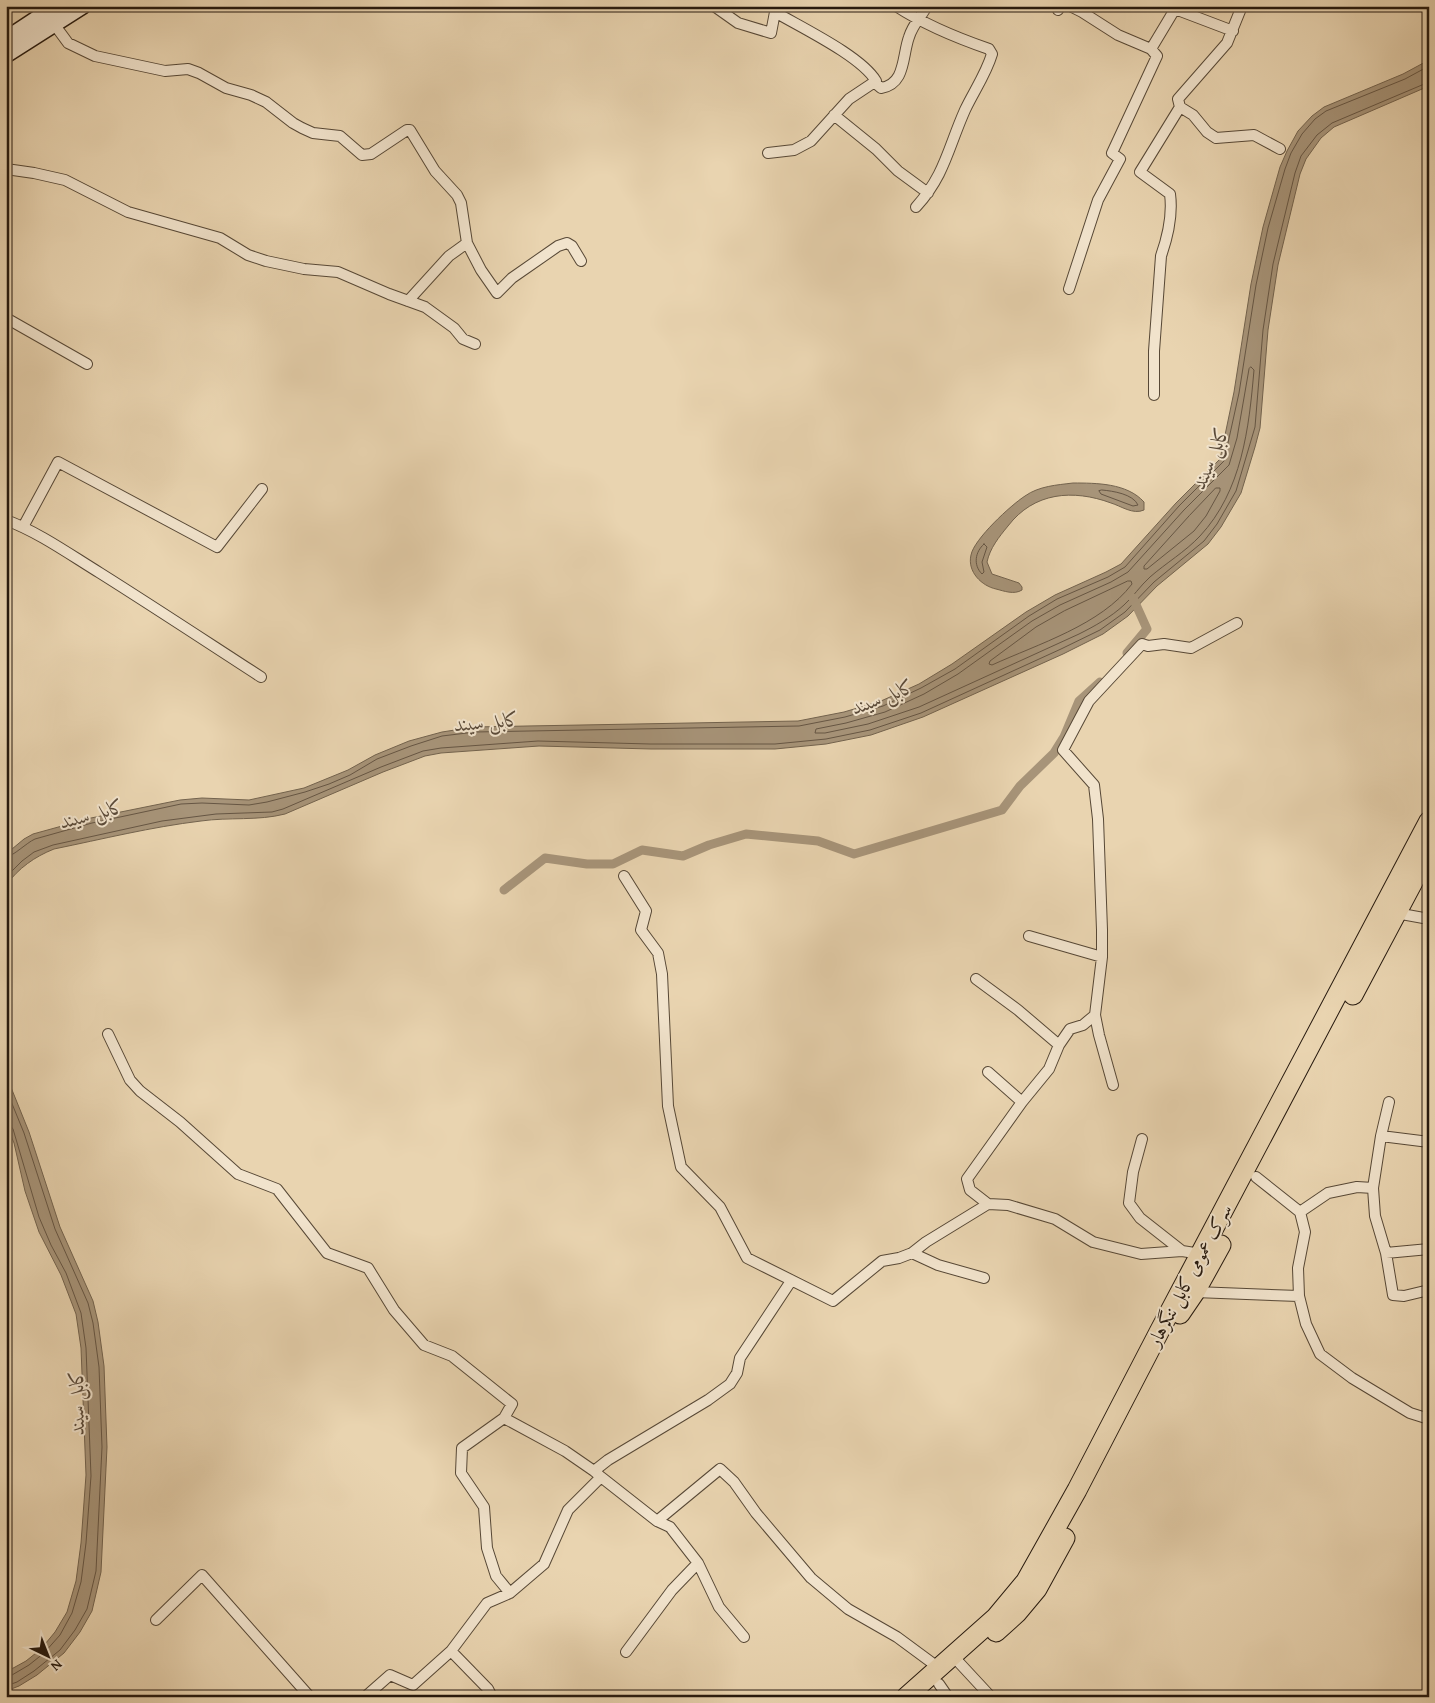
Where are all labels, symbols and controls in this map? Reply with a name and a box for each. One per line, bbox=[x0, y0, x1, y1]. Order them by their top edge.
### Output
water label: کابل سيند bbox=[1184, 421, 1237, 494]
water label: کابل سيند bbox=[847, 671, 920, 722]
water label: کابل سيند bbox=[453, 704, 522, 739]
water label: کابل سيند bbox=[56, 790, 128, 837]
street label: سرک عمومی کابل ننگرهار bbox=[1139, 1199, 1238, 1353]
water label: کابل سيند bbox=[61, 1368, 92, 1436]
north arrow bbox=[22, 1630, 72, 1680]
text: N bbox=[46, 1655, 67, 1676]

